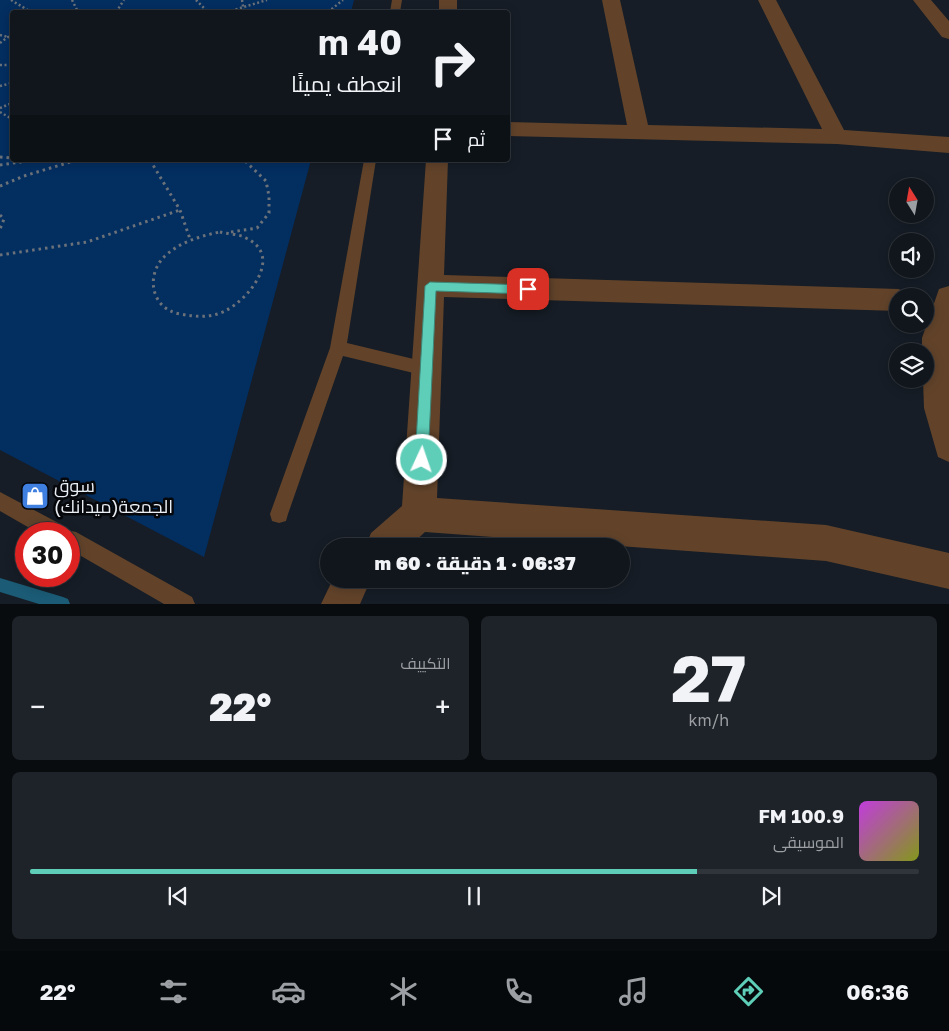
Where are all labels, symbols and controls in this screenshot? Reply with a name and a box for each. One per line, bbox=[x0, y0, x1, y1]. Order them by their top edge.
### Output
text: 40 m bbox=[318, 21, 402, 63]
icon: right bbox=[420, 30, 485, 95]
text: انعطف يمينًا bbox=[291, 70, 402, 97]
icon: arrive bbox=[429, 125, 457, 153]
text: ثم bbox=[467, 127, 485, 150]
north arrow bbox=[889, 178, 934, 222]
map controls bbox=[889, 178, 934, 388]
button: sound bbox=[889, 233, 934, 278]
pin bbox=[507, 268, 549, 310]
icon: arrive bbox=[514, 275, 542, 303]
button: search bbox=[889, 288, 934, 333]
button: layers bbox=[889, 343, 934, 388]
position arrow bbox=[395, 433, 447, 485]
place label: سوق الجمعة(ميدانك) bbox=[54, 474, 173, 517]
shop icon: سوق الجمعة(ميدانك) bbox=[20, 481, 50, 511]
speed limit sign: 30 bbox=[15, 522, 80, 587]
text: 06:37 · 1 دقيقة · 60 m bbox=[374, 551, 576, 574]
text: 27 bbox=[671, 638, 746, 716]
text: التكييف bbox=[400, 653, 451, 673]
text: 22° bbox=[209, 684, 271, 729]
text: − bbox=[30, 690, 45, 723]
text: + bbox=[435, 690, 450, 723]
text: km/h bbox=[688, 710, 729, 730]
text: 100.9 FM bbox=[758, 804, 844, 827]
text: الموسيقى bbox=[773, 832, 844, 852]
icon: previous bbox=[164, 882, 192, 910]
icon: pause bbox=[460, 882, 488, 910]
icon: next bbox=[757, 882, 785, 910]
icon: filters bbox=[156, 974, 191, 1009]
icon: car bbox=[271, 974, 306, 1009]
icon: climate bbox=[386, 974, 421, 1009]
icon: phone bbox=[501, 974, 536, 1009]
icon: music bbox=[616, 974, 651, 1009]
icon: directions bbox=[731, 974, 766, 1009]
text: 22° bbox=[40, 978, 75, 1005]
text: 06:36 bbox=[846, 978, 909, 1005]

